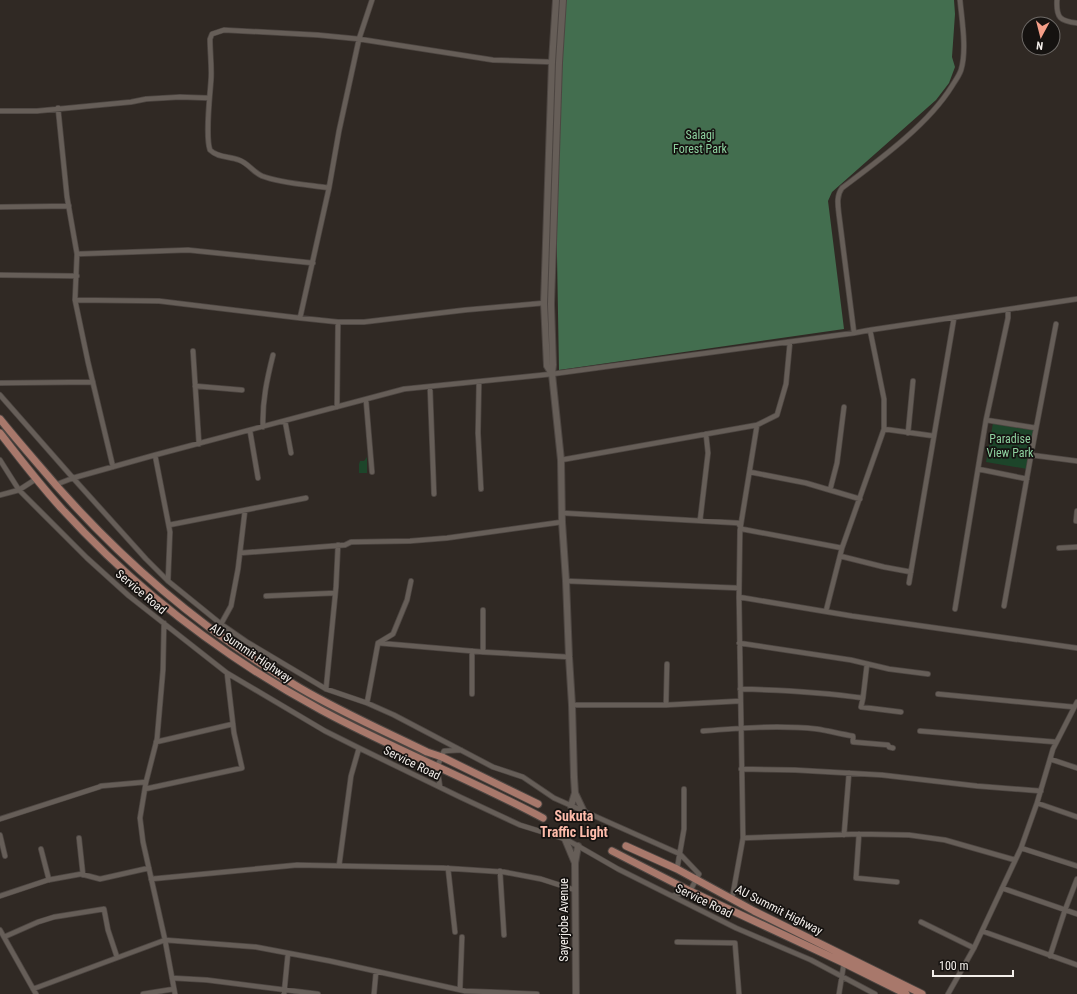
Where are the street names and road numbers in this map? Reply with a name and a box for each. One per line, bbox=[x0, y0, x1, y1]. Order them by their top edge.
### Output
street label: Service Road bbox=[113, 567, 169, 617]
street label: AU Summit Highway bbox=[207, 620, 295, 686]
street label: Service Road bbox=[381, 743, 443, 783]
street label: Sayerjobe Avenue bbox=[557, 878, 571, 962]
street label: Service Road bbox=[673, 881, 735, 921]
street label: AU Summit Highway bbox=[733, 882, 825, 938]

